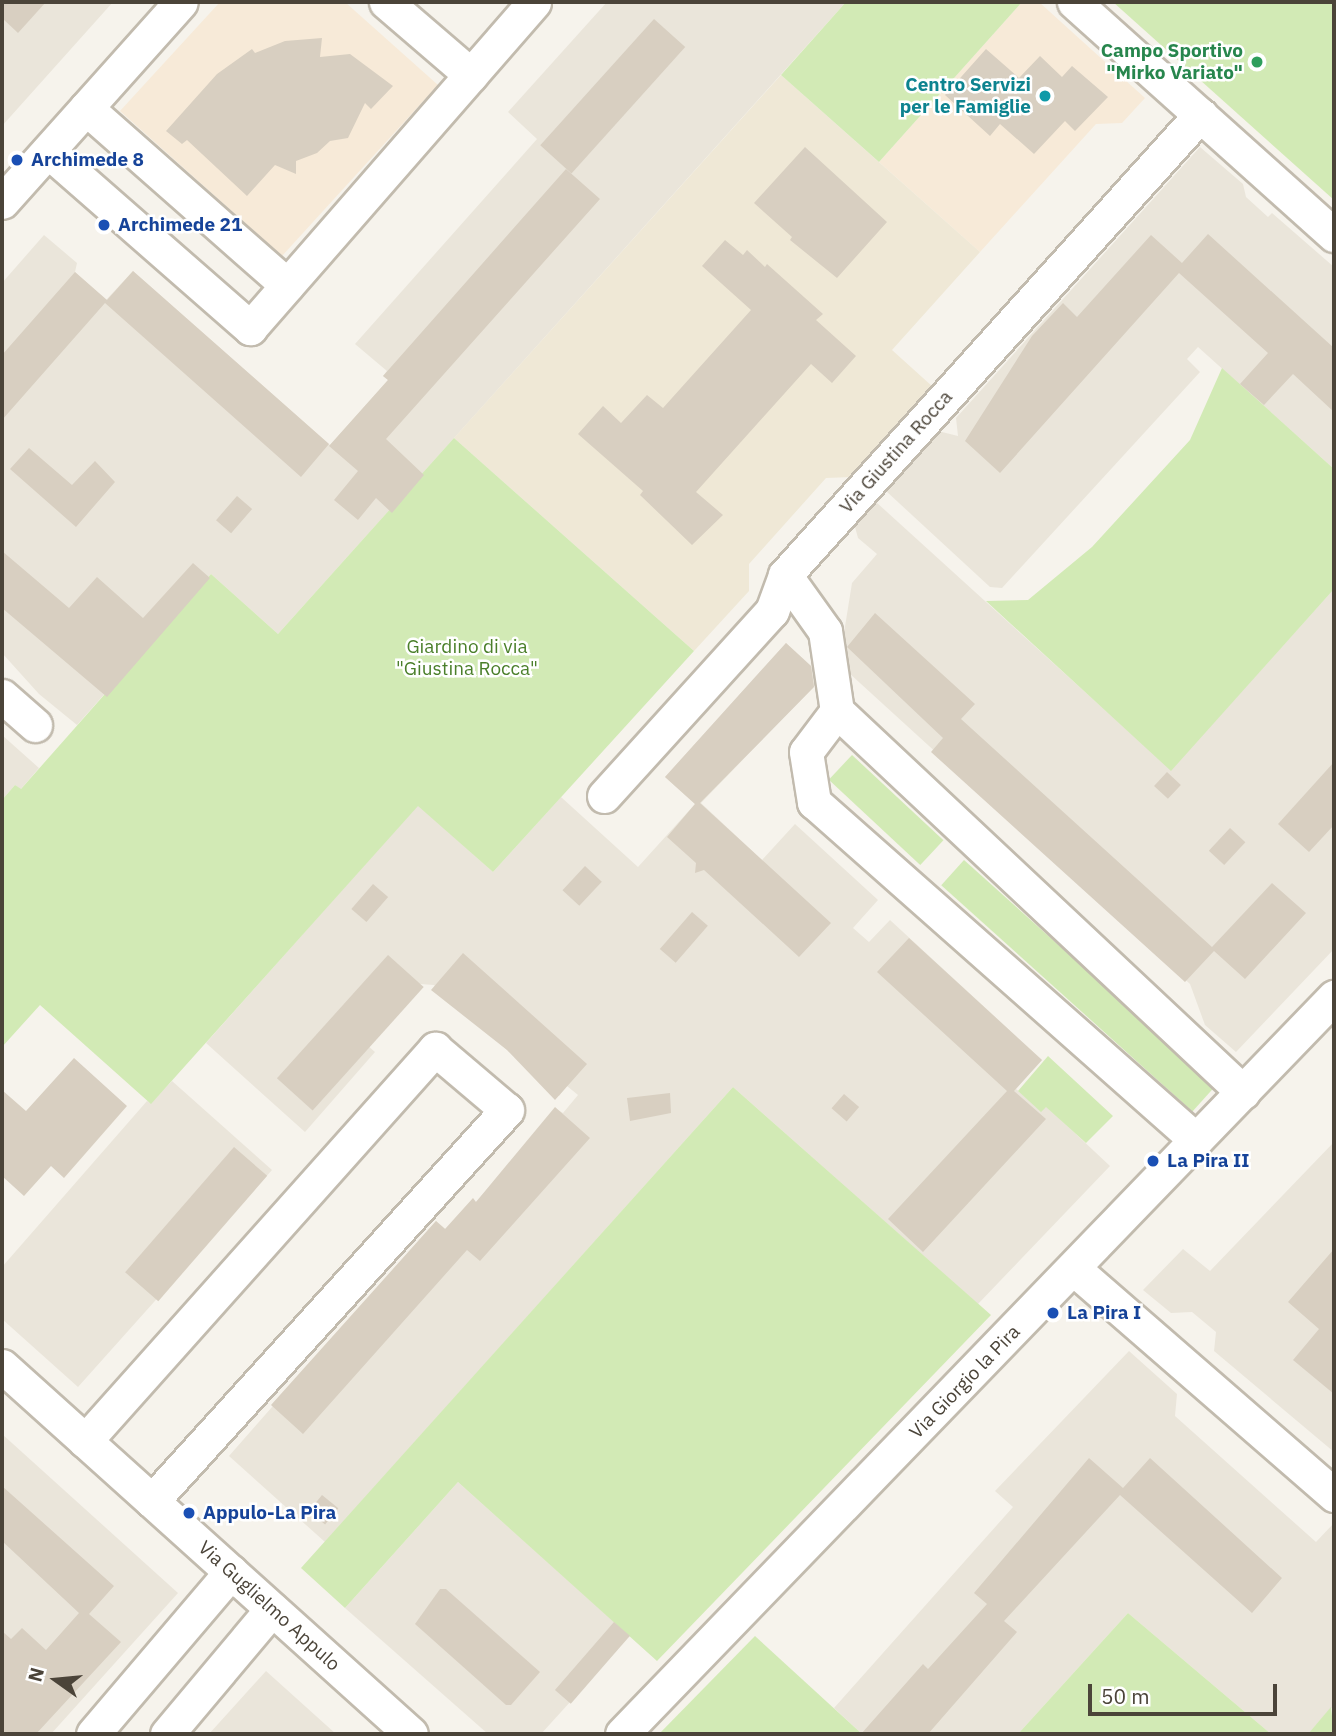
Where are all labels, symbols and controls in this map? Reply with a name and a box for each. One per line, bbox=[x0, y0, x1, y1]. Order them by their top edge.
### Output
place label: Campo Sportivo "Mirko Variato" bbox=[1101, 40, 1243, 84]
marker: Campo Sportivo "Mirko Variato" bbox=[1249, 54, 1265, 70]
place label: Centro Servizi per le Famiglie bbox=[900, 74, 1031, 118]
marker: Centro Servizi per le Famiglie bbox=[1037, 88, 1053, 104]
place label: Archimede 8 bbox=[31, 149, 144, 171]
marker: Archimede 8 bbox=[9, 152, 25, 168]
place label: Archimede 21 bbox=[118, 214, 242, 236]
marker: Archimede 21 bbox=[96, 217, 112, 233]
street label: Via Giustina Rocca bbox=[835, 386, 957, 518]
park label: Giardino di via "Giustina Rocca" bbox=[396, 636, 538, 680]
place label: La Pira II bbox=[1167, 1150, 1249, 1172]
marker: La Pira II bbox=[1145, 1153, 1161, 1169]
place label: La Pira I bbox=[1067, 1302, 1141, 1324]
marker: La Pira I bbox=[1045, 1305, 1061, 1321]
street label: Via Giorgio la Pira bbox=[905, 1320, 1025, 1444]
place label: Appulo-La Pira bbox=[203, 1502, 336, 1524]
marker: Appulo-La Pira bbox=[181, 1505, 197, 1521]
street label: Via Guglielmo Appulo bbox=[193, 1536, 345, 1676]
north arrow bbox=[21, 1645, 91, 1715]
text: N bbox=[22, 1665, 49, 1684]
scale bar bbox=[1091, 1670, 1280, 1714]
text: 50 m bbox=[1101, 1682, 1150, 1710]

